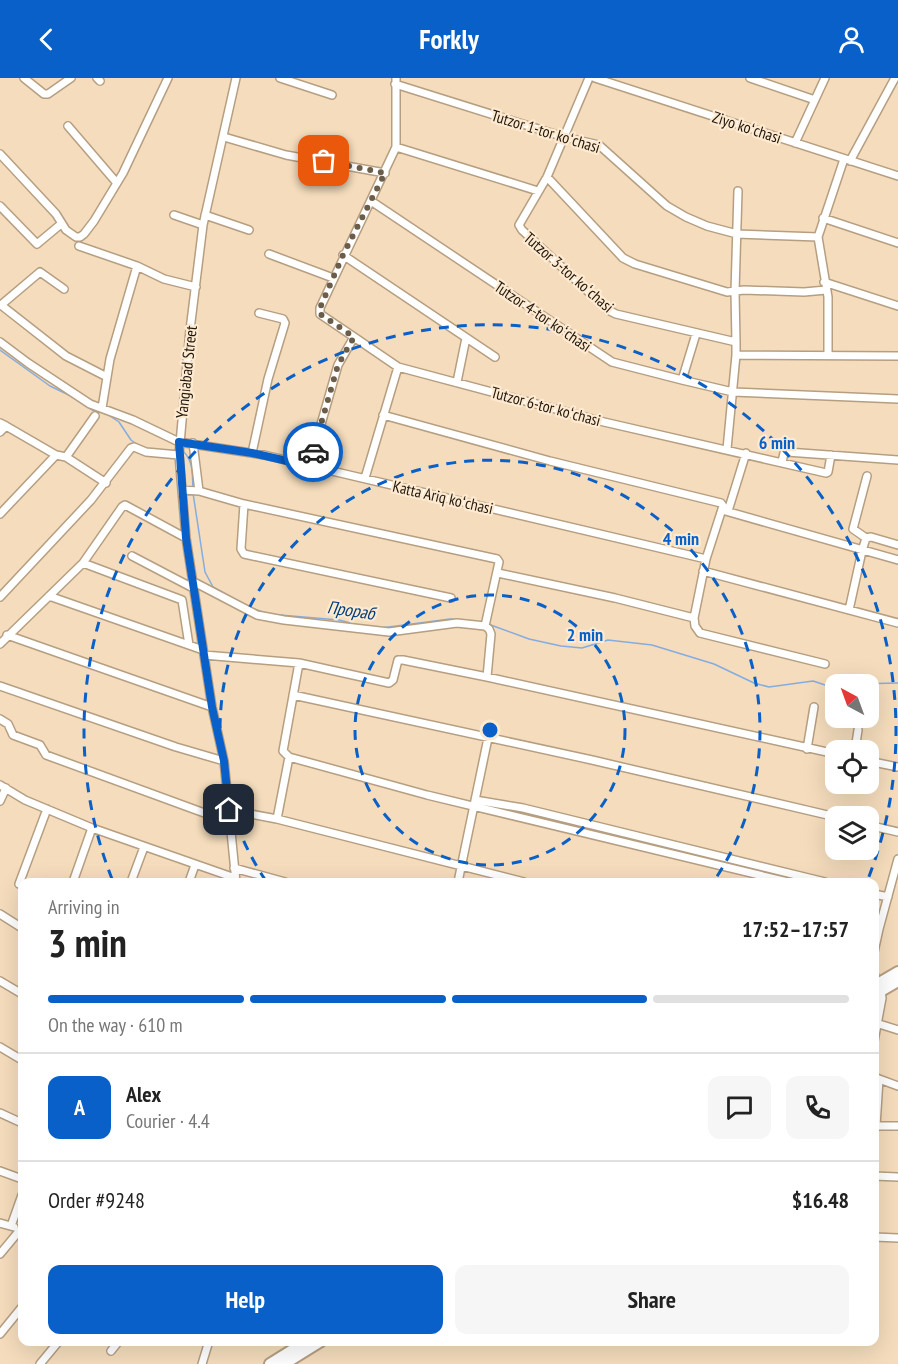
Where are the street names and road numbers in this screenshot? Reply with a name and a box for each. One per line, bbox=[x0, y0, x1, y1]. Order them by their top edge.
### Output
street label: Tutzor 1-tor koʻchasi bbox=[489, 105, 603, 157]
street label: Ziyo koʻchasi bbox=[710, 106, 784, 148]
street label: Tutzor 3-tor koʻchasi bbox=[520, 227, 618, 317]
street label: Tutzor 4-tor koʻchasi bbox=[491, 276, 595, 356]
street label: Yangiabad Street bbox=[171, 324, 201, 419]
street label: Tutzor 6-tor koʻchasi bbox=[489, 382, 603, 430]
street label: Katta Ariq koʻchasi bbox=[391, 476, 495, 518]

